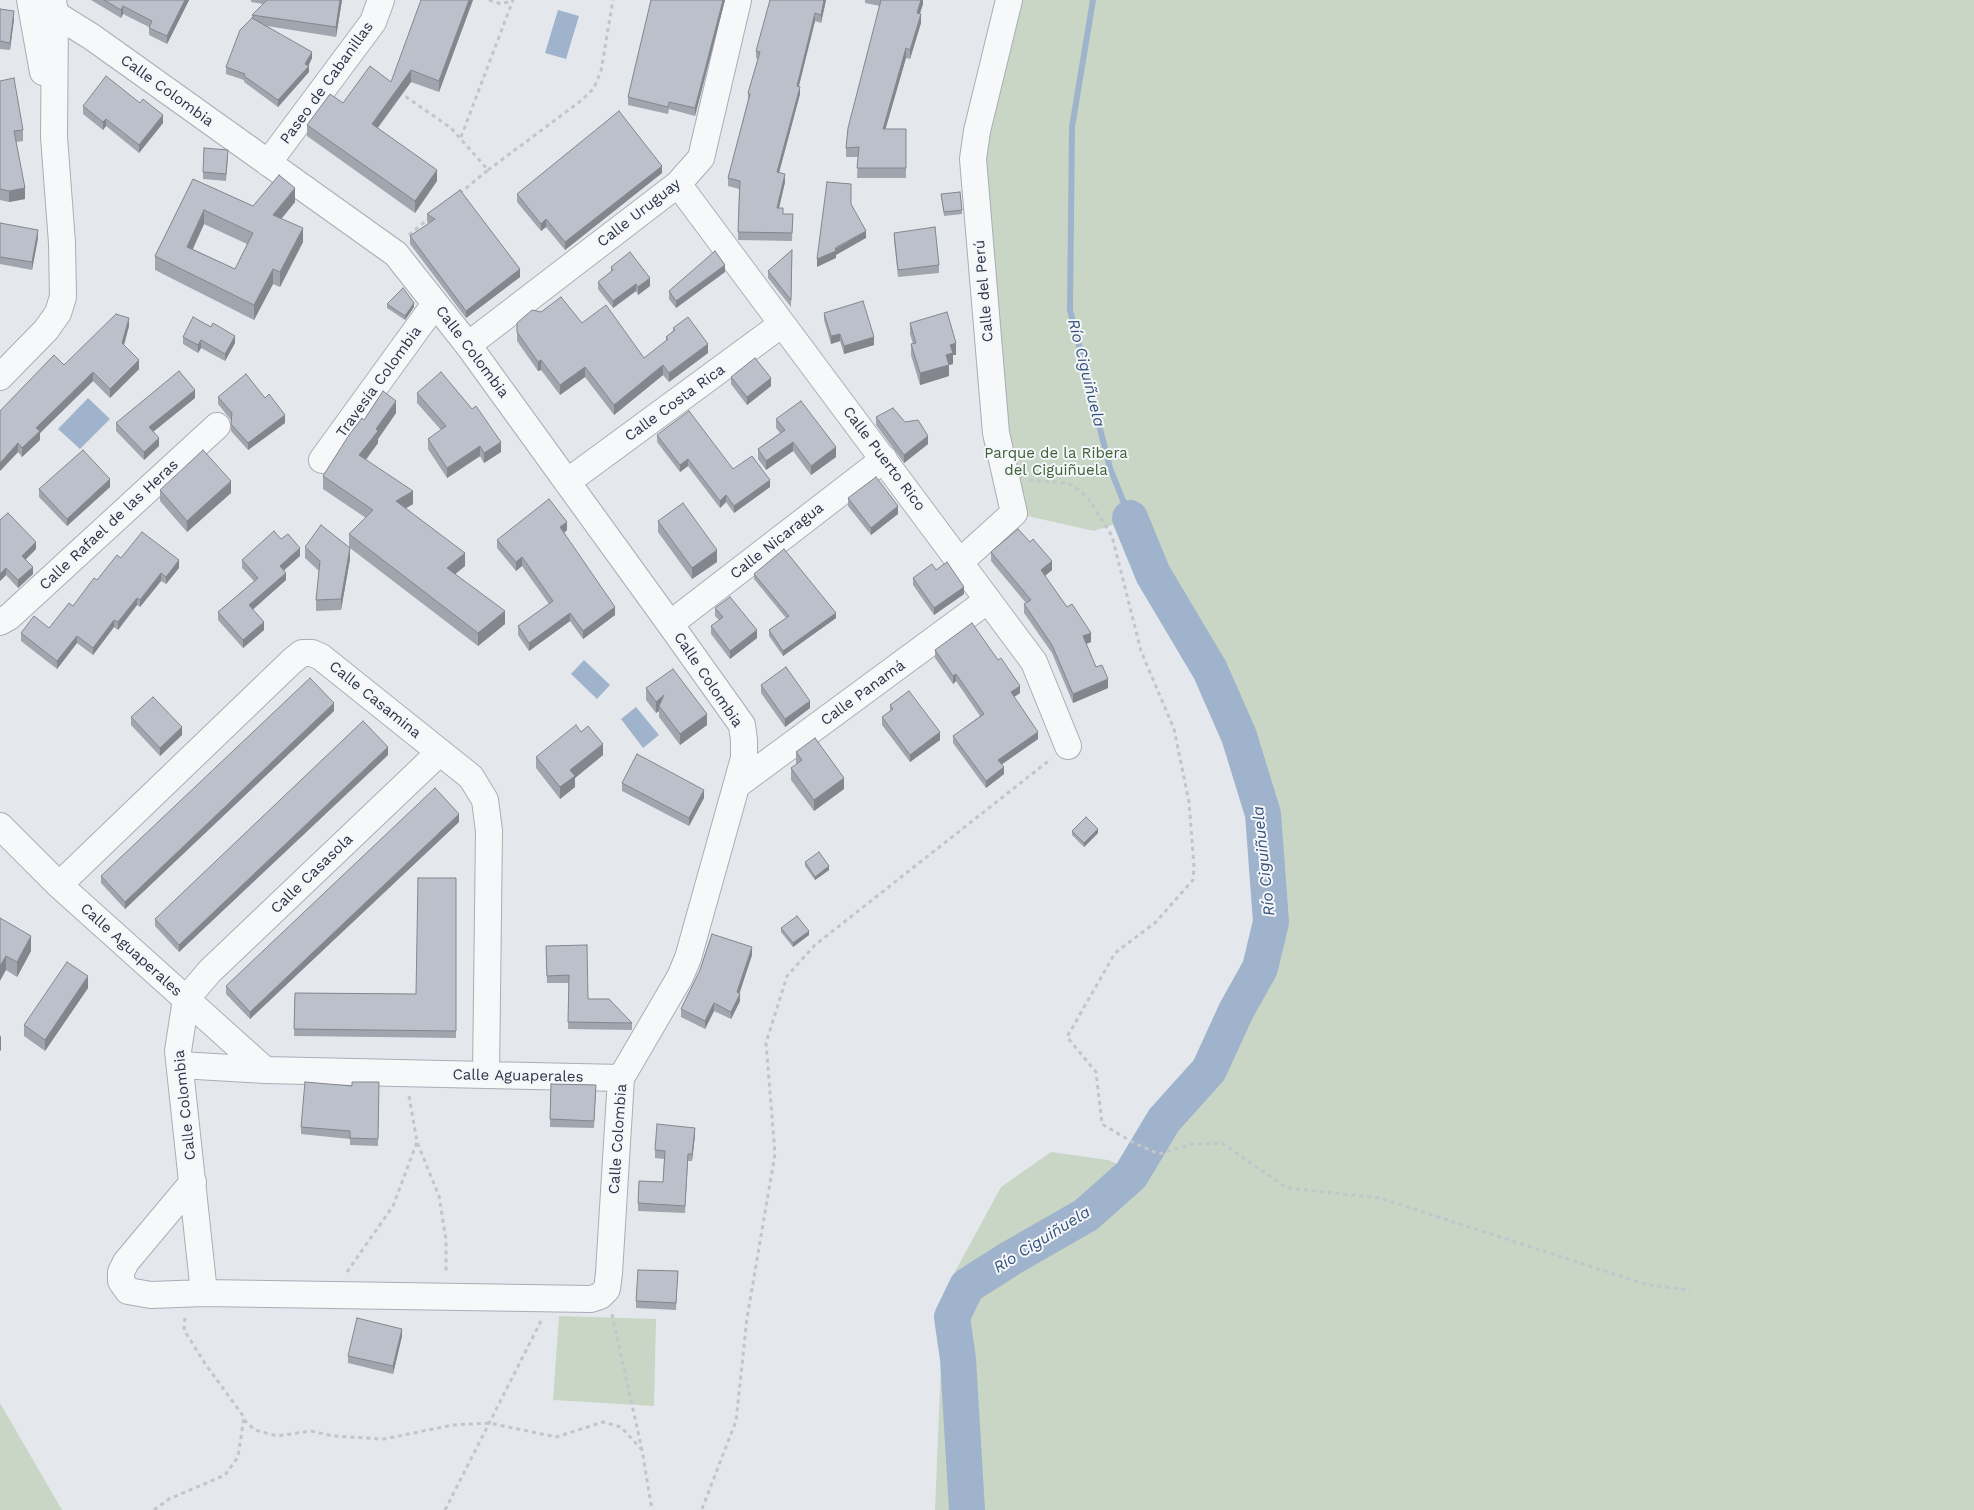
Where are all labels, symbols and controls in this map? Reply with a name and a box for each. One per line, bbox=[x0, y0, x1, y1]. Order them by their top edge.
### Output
street label: Paseo de Cabanillas bbox=[277, 18, 377, 148]
street label: Calle Colombia bbox=[117, 51, 217, 131]
street label: Calle Uruguay bbox=[594, 175, 684, 251]
street label: Calle del Perú bbox=[971, 239, 997, 343]
street label: Calle Colombia bbox=[431, 302, 513, 402]
water label: Río Ciguiñuela bbox=[1063, 317, 1109, 429]
street label: Travesía Colombia bbox=[333, 323, 425, 441]
street label: Calle Costa Rica bbox=[621, 361, 729, 445]
street label: Calle Puerto Rico bbox=[839, 403, 929, 515]
park label: Parque de la Ribera del Ciguiñuela bbox=[984, 445, 1128, 480]
street label: Calle Rafael de las Heras bbox=[36, 456, 182, 594]
street label: Calle Nicaragua bbox=[727, 499, 827, 583]
street label: Calle Colombia bbox=[670, 629, 746, 731]
street label: Calle Panamá bbox=[817, 656, 909, 730]
street label: Calle Casamina bbox=[325, 657, 425, 743]
water label: Río Ciguiñuela bbox=[1249, 805, 1279, 917]
street label: Calle Casasola bbox=[267, 830, 357, 918]
street label: Calle Aguaperales bbox=[76, 899, 186, 1001]
street label: Calle Colombia bbox=[170, 1049, 200, 1161]
street label: Calle Aguaperales bbox=[452, 1066, 584, 1086]
street label: Calle Colombia bbox=[605, 1083, 631, 1195]
water label: Río Ciguiñuela bbox=[990, 1203, 1094, 1277]

